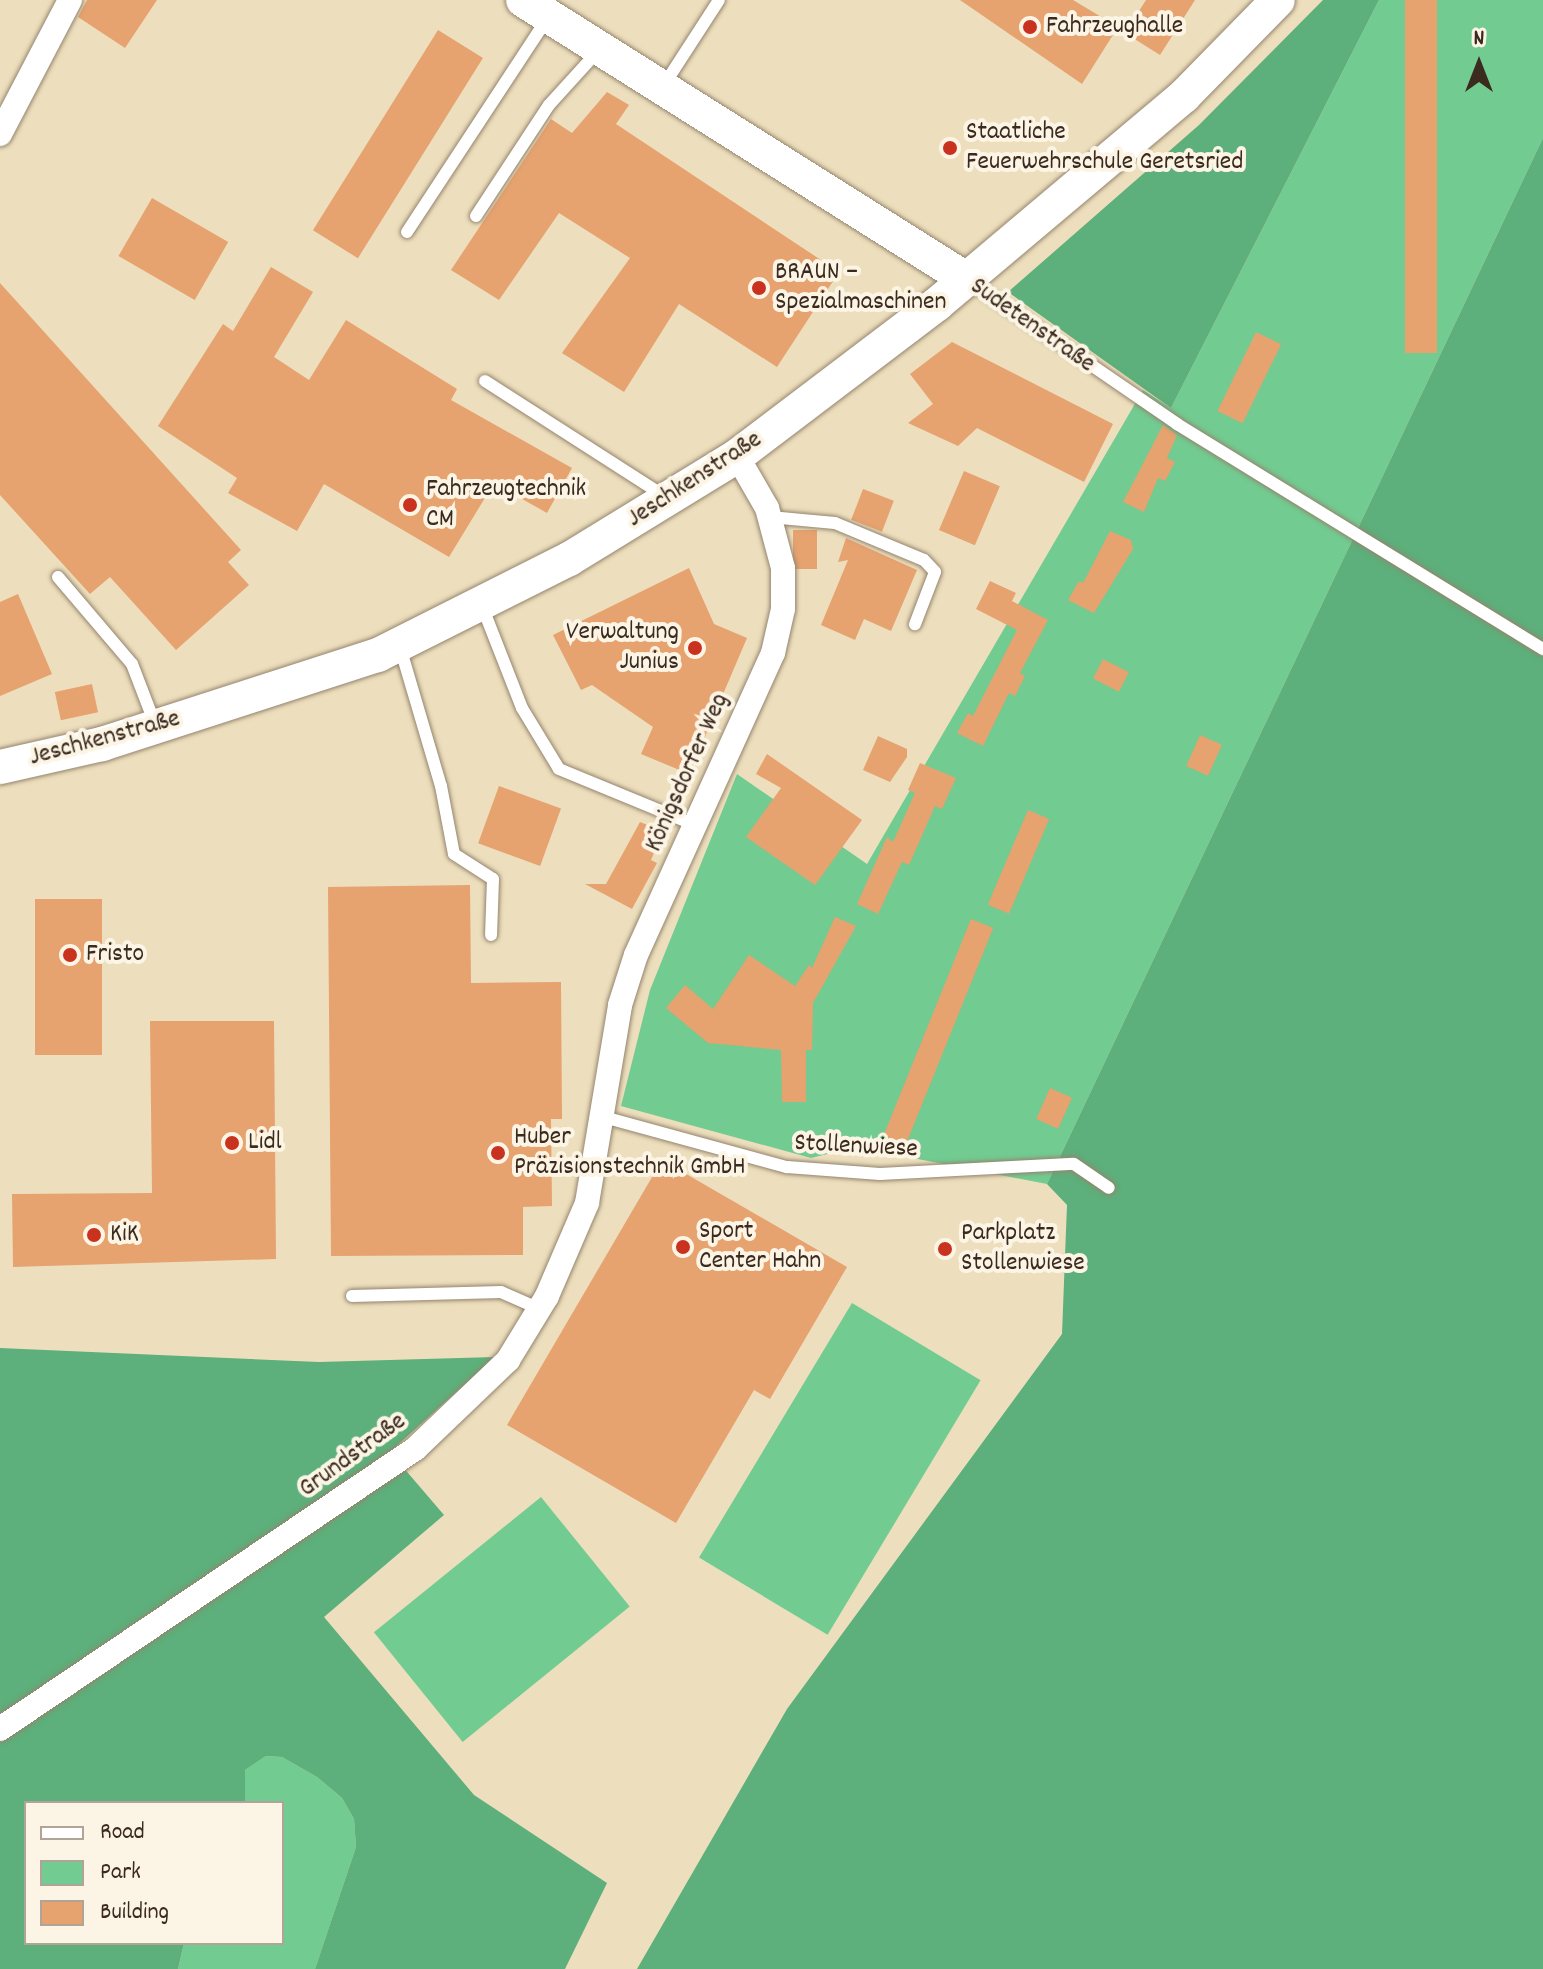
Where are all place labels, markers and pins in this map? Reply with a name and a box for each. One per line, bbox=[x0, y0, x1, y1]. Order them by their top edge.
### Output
place label: Fahrzeughalle bbox=[1046, 11, 1183, 43]
marker: Fahrzeughalle bbox=[1021, 18, 1039, 36]
place label: Staatliche Feuerwehrschule Geretsried bbox=[966, 117, 1243, 178]
marker: Staatliche Feuerwehrschule Geretsried bbox=[941, 139, 959, 157]
place label: BRAUN – Spezialmaschinen bbox=[775, 257, 946, 318]
marker: BRAUN – Spezialmaschinen bbox=[750, 279, 768, 297]
place label: Fahrzeugtechnik CM bbox=[426, 474, 586, 536]
marker: Fahrzeugtechnik CM bbox=[401, 496, 419, 514]
place label: Verwaltung Junius bbox=[566, 617, 679, 678]
marker: Verwaltung Junius bbox=[686, 639, 704, 657]
place label: Fristo bbox=[86, 939, 144, 971]
marker: Fristo bbox=[61, 946, 79, 964]
place label: Huber Präzisionstechnik GmbH bbox=[514, 1122, 746, 1184]
place label: Lidl bbox=[248, 1127, 282, 1159]
marker: Lidl bbox=[223, 1134, 241, 1152]
marker: Huber Präzisionstechnik GmbH bbox=[489, 1144, 507, 1162]
place label: Sport Center Hahn bbox=[699, 1216, 821, 1278]
place label: Parkplatz Stollenwiese bbox=[961, 1218, 1085, 1280]
place label: KiK bbox=[110, 1219, 139, 1251]
marker: KiK bbox=[85, 1226, 103, 1244]
marker: Sport Center Hahn bbox=[674, 1238, 692, 1256]
marker: Parkplatz Stollenwiese bbox=[936, 1240, 954, 1258]

